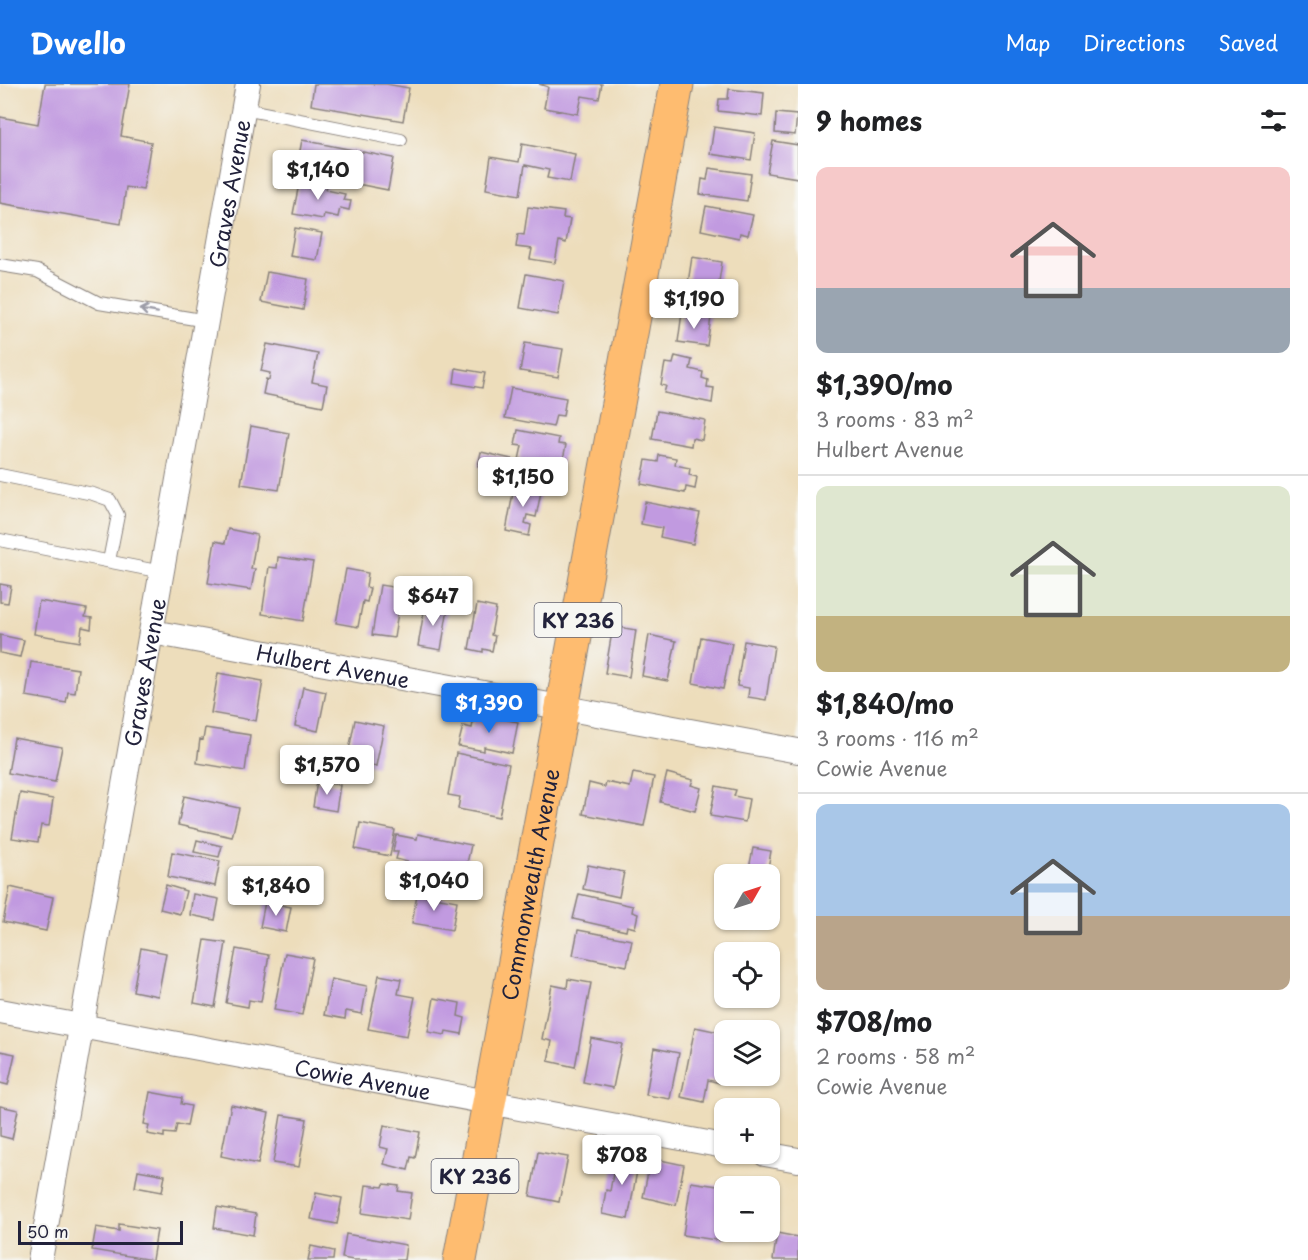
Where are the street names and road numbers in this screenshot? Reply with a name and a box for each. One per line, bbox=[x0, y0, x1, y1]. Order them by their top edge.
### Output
street label: Graves Avenue bbox=[200, 117, 257, 270]
street label: Graves Avenue bbox=[115, 595, 173, 749]
road number: KY 236 bbox=[534, 603, 622, 637]
street label: Hulbert Avenue bbox=[254, 636, 412, 695]
street label: Commonwealth Avenue bbox=[492, 766, 566, 1003]
street label: Cowie Avenue bbox=[292, 1050, 434, 1107]
road number: KY 236 bbox=[432, 1159, 518, 1193]

